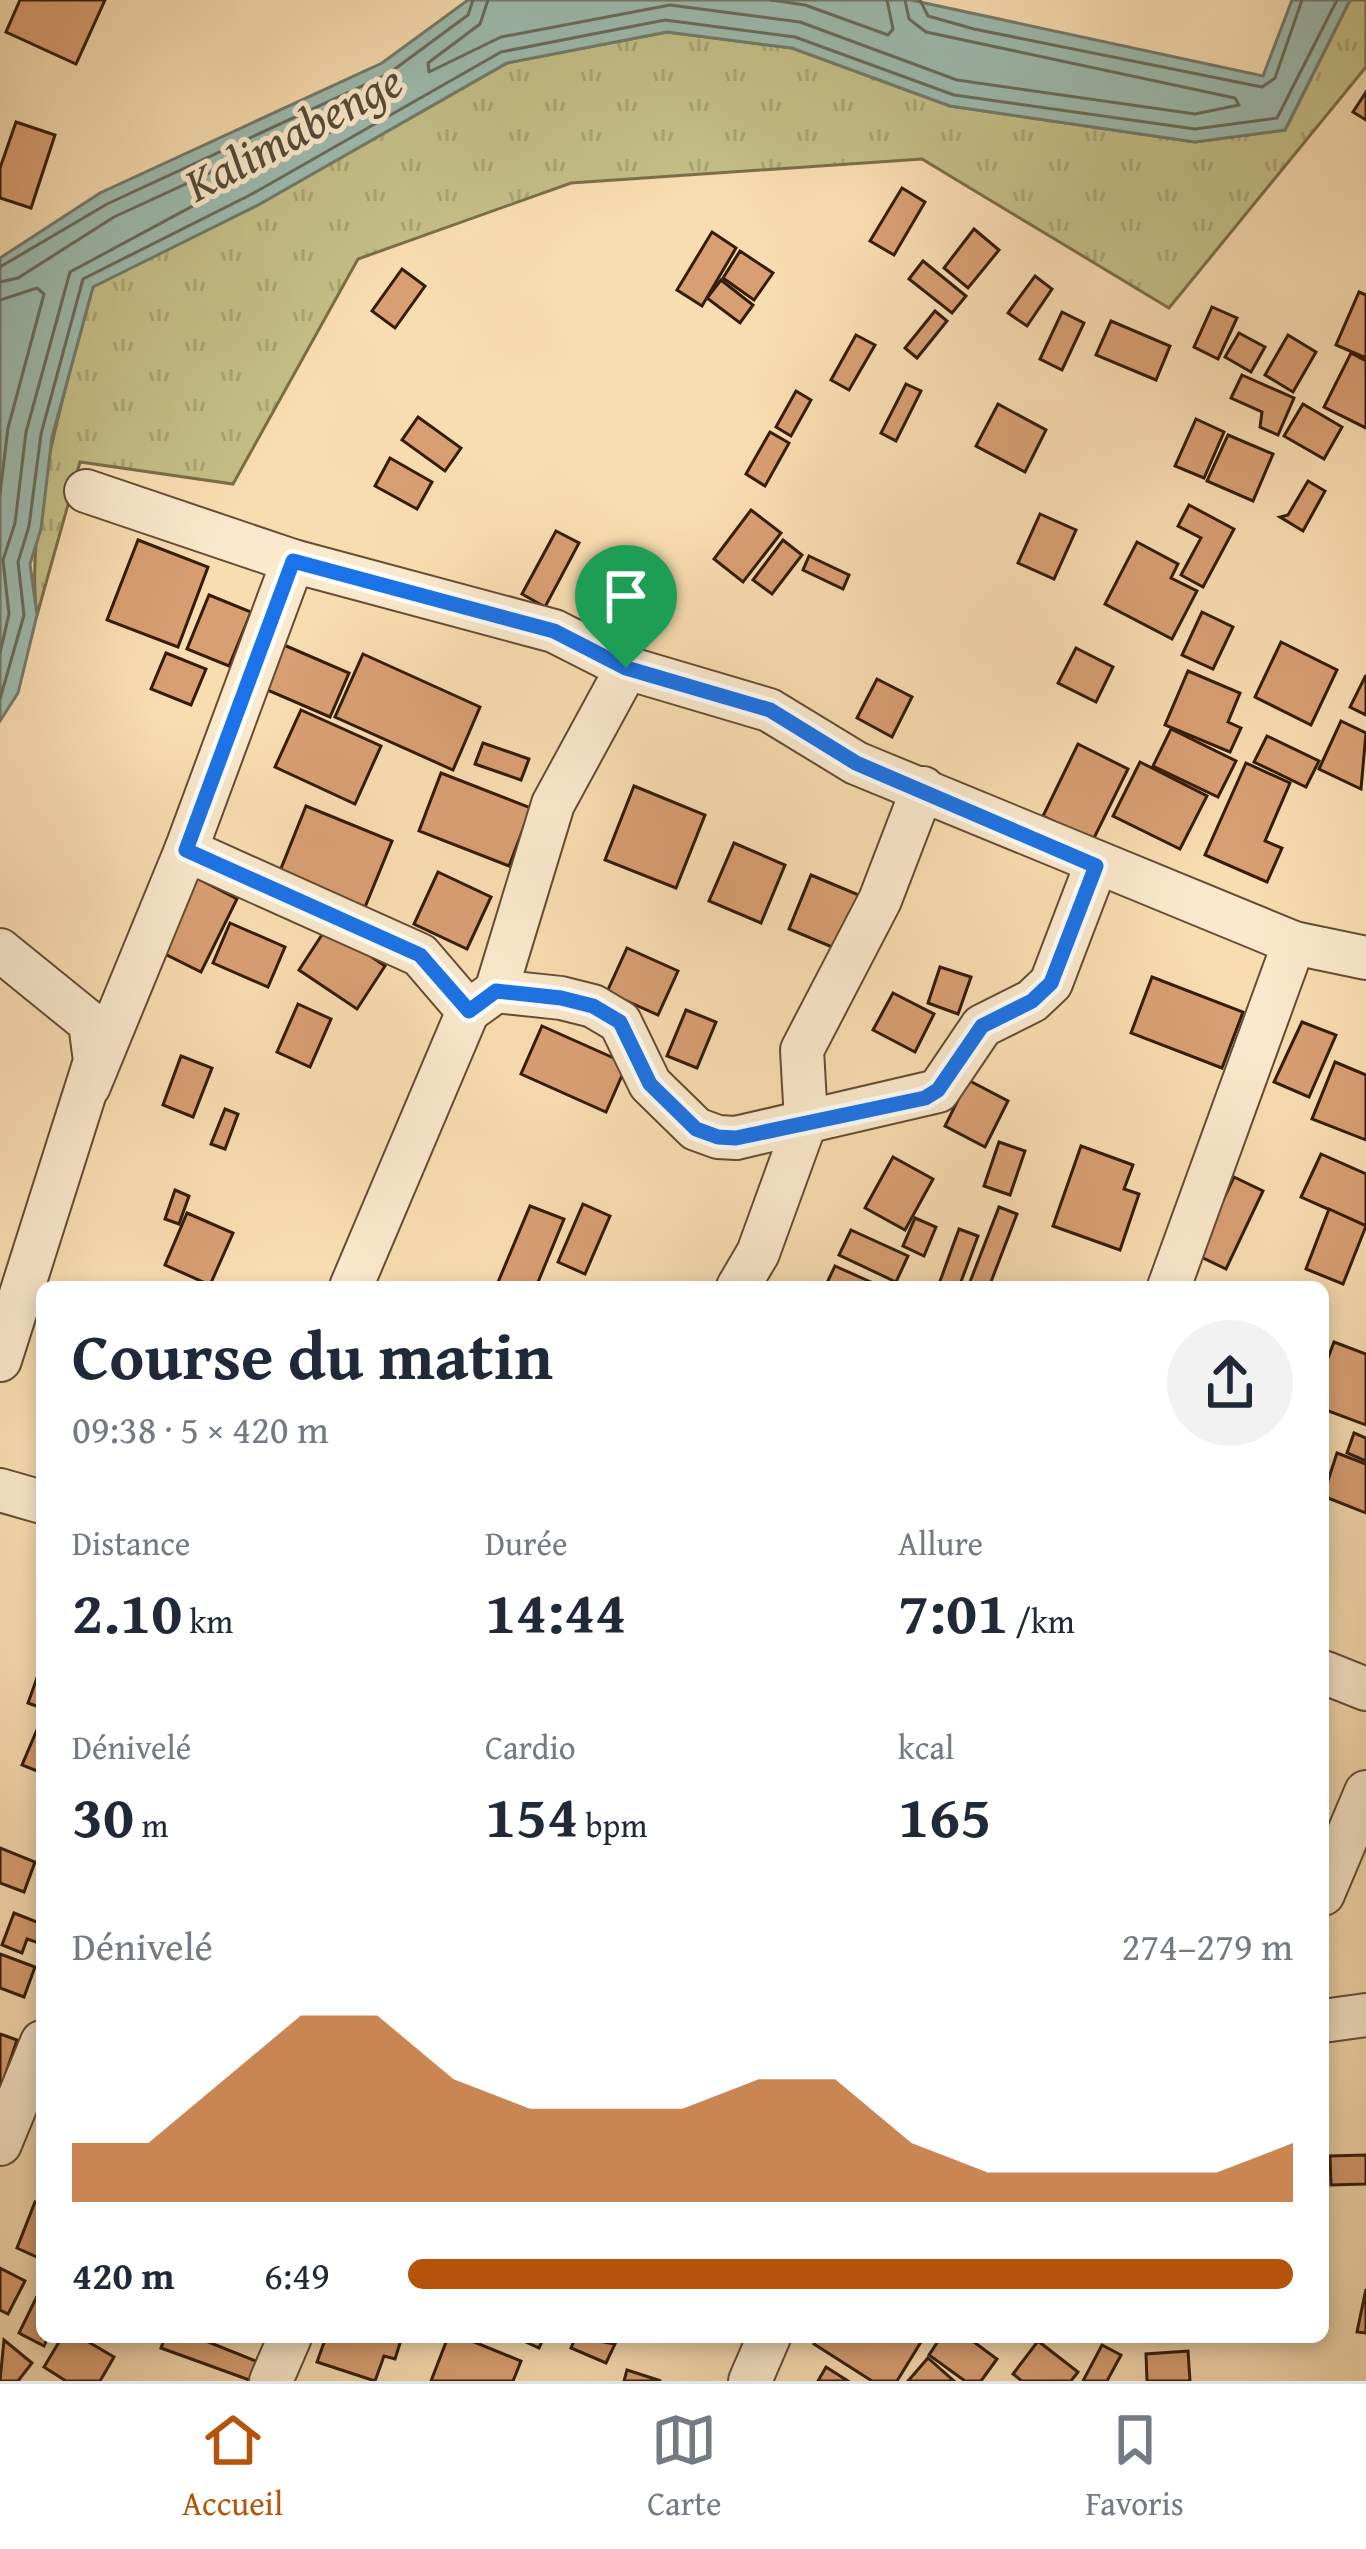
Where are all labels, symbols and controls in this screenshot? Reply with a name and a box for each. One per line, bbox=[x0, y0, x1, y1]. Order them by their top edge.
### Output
water label: Kalimabenge bbox=[170, 44, 414, 219]
pin bbox=[575, 545, 677, 668]
icon: arrive bbox=[593, 563, 659, 629]
text: Course du matin bbox=[72, 1306, 553, 1403]
button: share bbox=[1167, 1320, 1293, 1446]
text: 09:38 · 5 × 420 m bbox=[72, 1400, 329, 1457]
text: Distance bbox=[72, 1519, 190, 1567]
text: Durée bbox=[485, 1519, 567, 1567]
text: Allure bbox=[898, 1519, 983, 1567]
text: 2.10 bbox=[72, 1567, 182, 1655]
text: 14:44 bbox=[485, 1567, 626, 1655]
text: 7:01 bbox=[898, 1567, 1008, 1655]
text: km bbox=[182, 1597, 233, 1645]
text: /km bbox=[1008, 1597, 1075, 1645]
text: Dénivelé bbox=[72, 1723, 191, 1771]
text: Cardio bbox=[485, 1723, 576, 1771]
text: kcal bbox=[898, 1723, 954, 1771]
text: 30 bbox=[72, 1771, 134, 1859]
text: 154 bbox=[485, 1771, 578, 1859]
text: 165 bbox=[898, 1771, 991, 1859]
text: m bbox=[134, 1801, 168, 1849]
text: bpm bbox=[578, 1801, 647, 1849]
text: Dénivelé bbox=[72, 1917, 213, 1974]
text: 274–279 m bbox=[1121, 1917, 1293, 1974]
text: 420 m bbox=[72, 2246, 175, 2303]
text: 6:49 bbox=[264, 2246, 330, 2303]
tab: Accueil bbox=[182, 2407, 283, 2527]
tab: Carte bbox=[647, 2407, 721, 2527]
tab: Favoris bbox=[1085, 2407, 1184, 2527]

